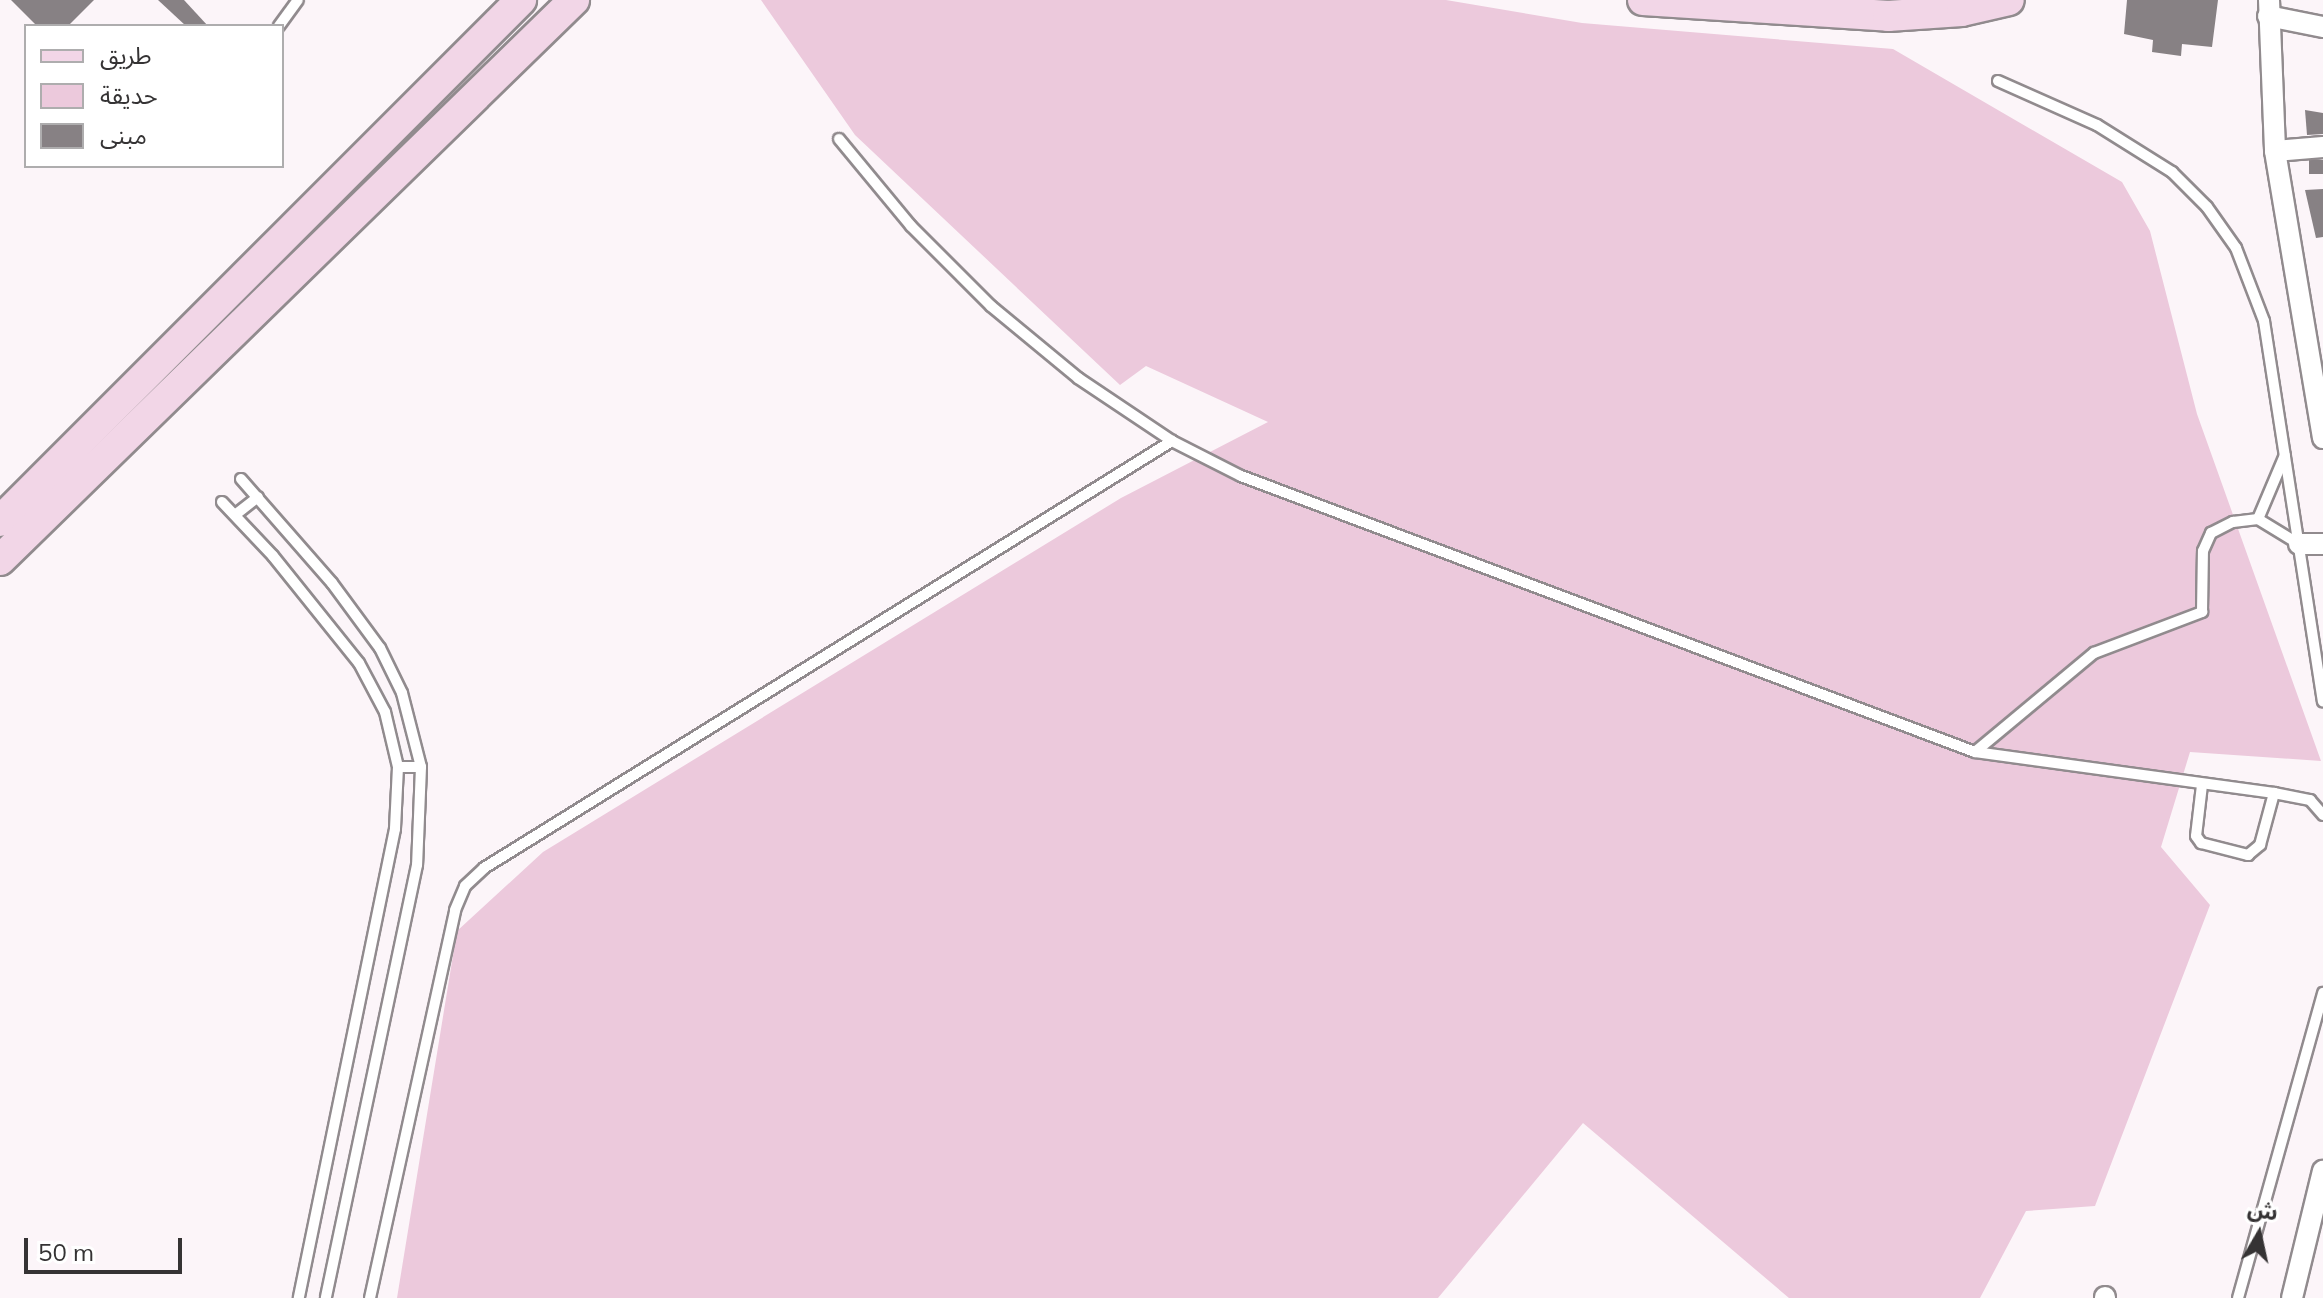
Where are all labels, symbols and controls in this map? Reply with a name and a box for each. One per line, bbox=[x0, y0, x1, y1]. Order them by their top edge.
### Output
legend bbox=[24, 24, 284, 168]
text: طريق bbox=[100, 40, 152, 70]
text: حديقة bbox=[100, 80, 158, 110]
text: مبنى bbox=[100, 120, 147, 150]
north arrow bbox=[2219, 1194, 2299, 1274]
text: ش bbox=[2246, 1194, 2280, 1226]
scale bar bbox=[28, 1222, 186, 1272]
text: 50 m bbox=[38, 1237, 94, 1267]

